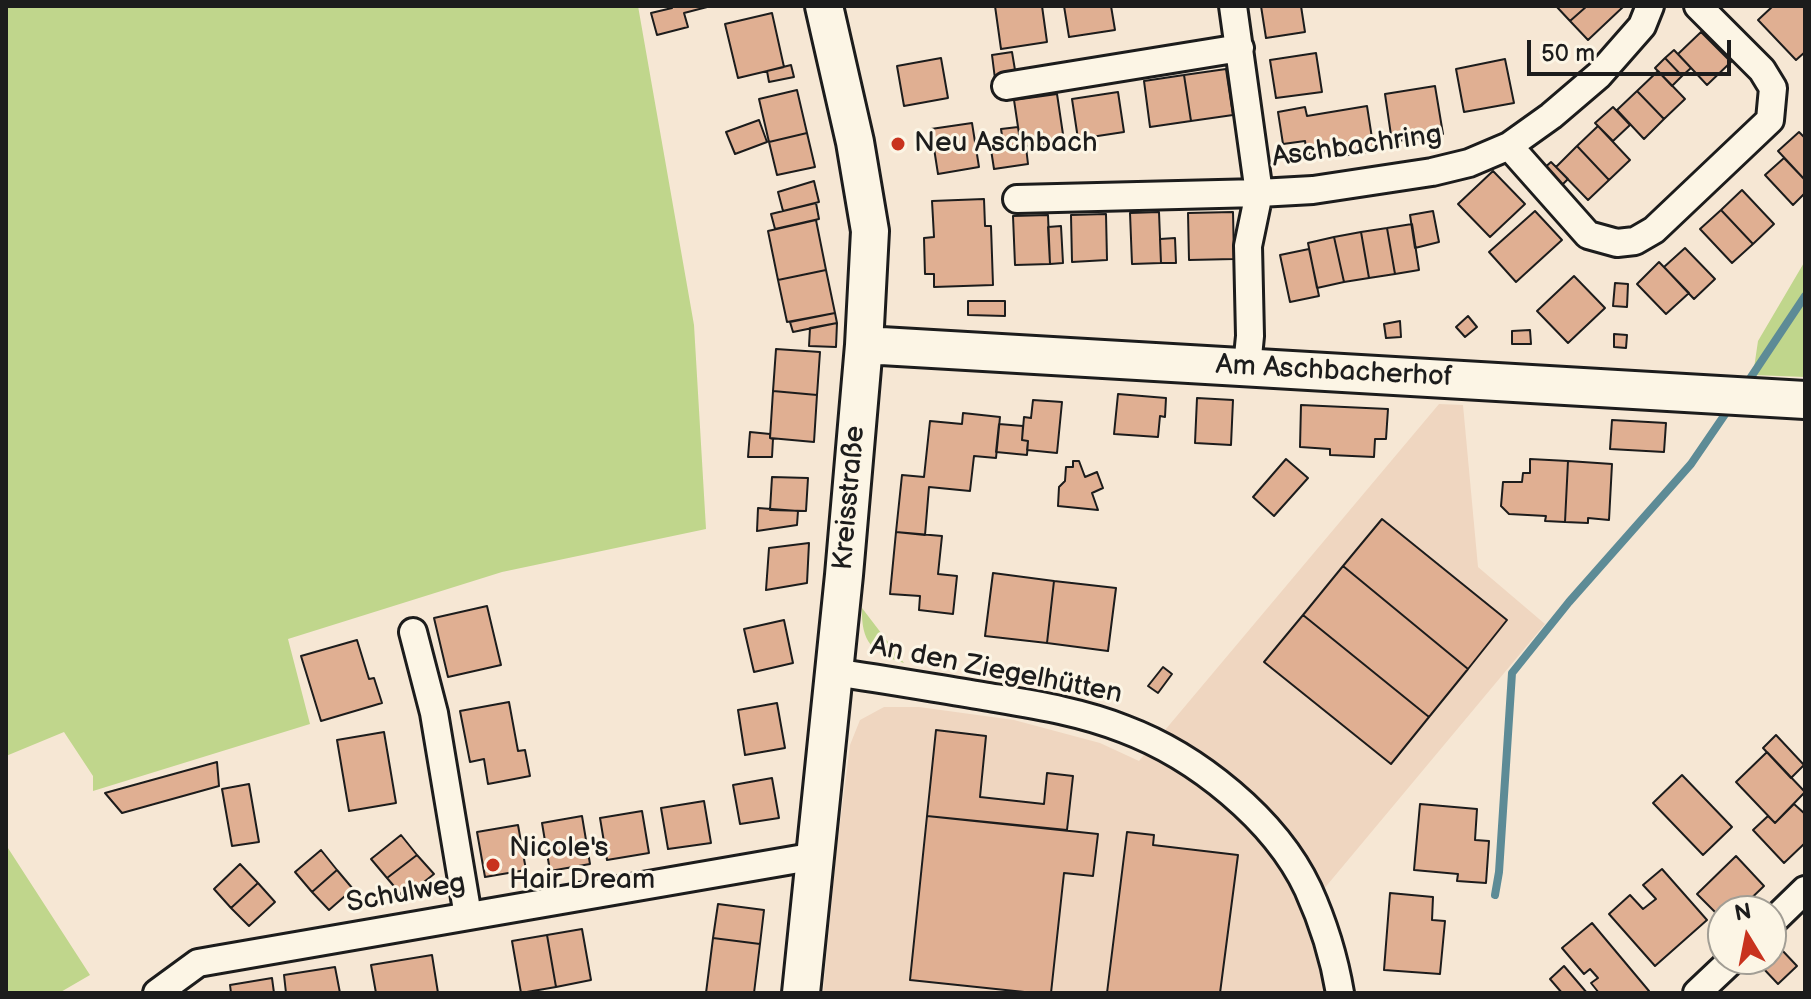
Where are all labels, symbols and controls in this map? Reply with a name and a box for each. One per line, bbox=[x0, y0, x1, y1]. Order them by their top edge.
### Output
scale bar bbox=[1531, 24, 1735, 74]
text: 50 m bbox=[1541, 39, 1595, 68]
street label: Aschbachring bbox=[1270, 118, 1444, 176]
place label: Neu Aschbach bbox=[914, 127, 1097, 161]
marker: Neu Aschbach bbox=[889, 135, 907, 153]
street label: Am Aschbacherhof bbox=[1215, 349, 1453, 395]
street label: Kreisstraße bbox=[827, 424, 873, 572]
street label: An den Ziegelhütten bbox=[867, 630, 1125, 712]
place label: Nicole's Hair Dream bbox=[509, 832, 655, 898]
marker: Nicole's Hair Dream bbox=[484, 856, 502, 874]
street label: Schulweg bbox=[344, 867, 468, 921]
north arrow bbox=[1707, 895, 1787, 975]
text: N bbox=[1733, 898, 1754, 928]

